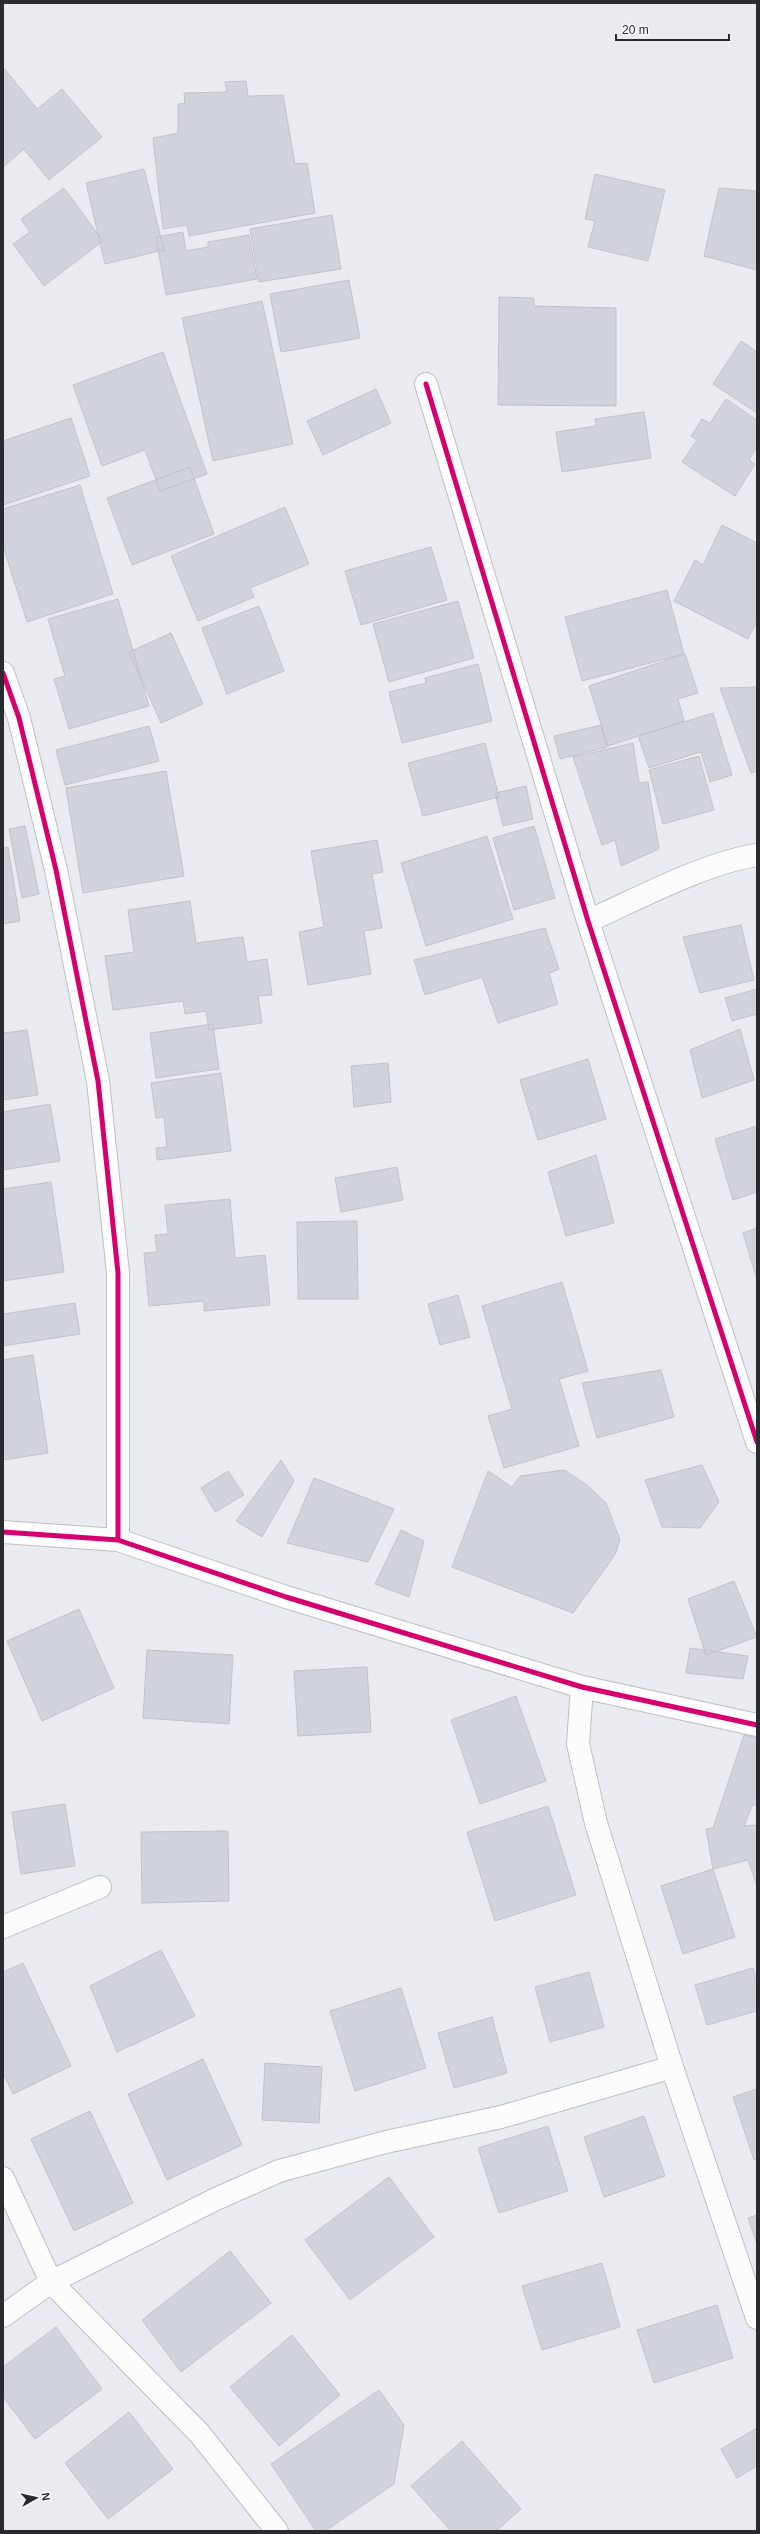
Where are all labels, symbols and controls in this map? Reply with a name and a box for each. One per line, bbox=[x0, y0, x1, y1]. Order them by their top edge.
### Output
scale bar bbox=[616, 16, 729, 42]
text: 20 m bbox=[622, 23, 649, 37]
north arrow bbox=[16, 2478, 56, 2518]
text: N bbox=[39, 2492, 52, 2501]

